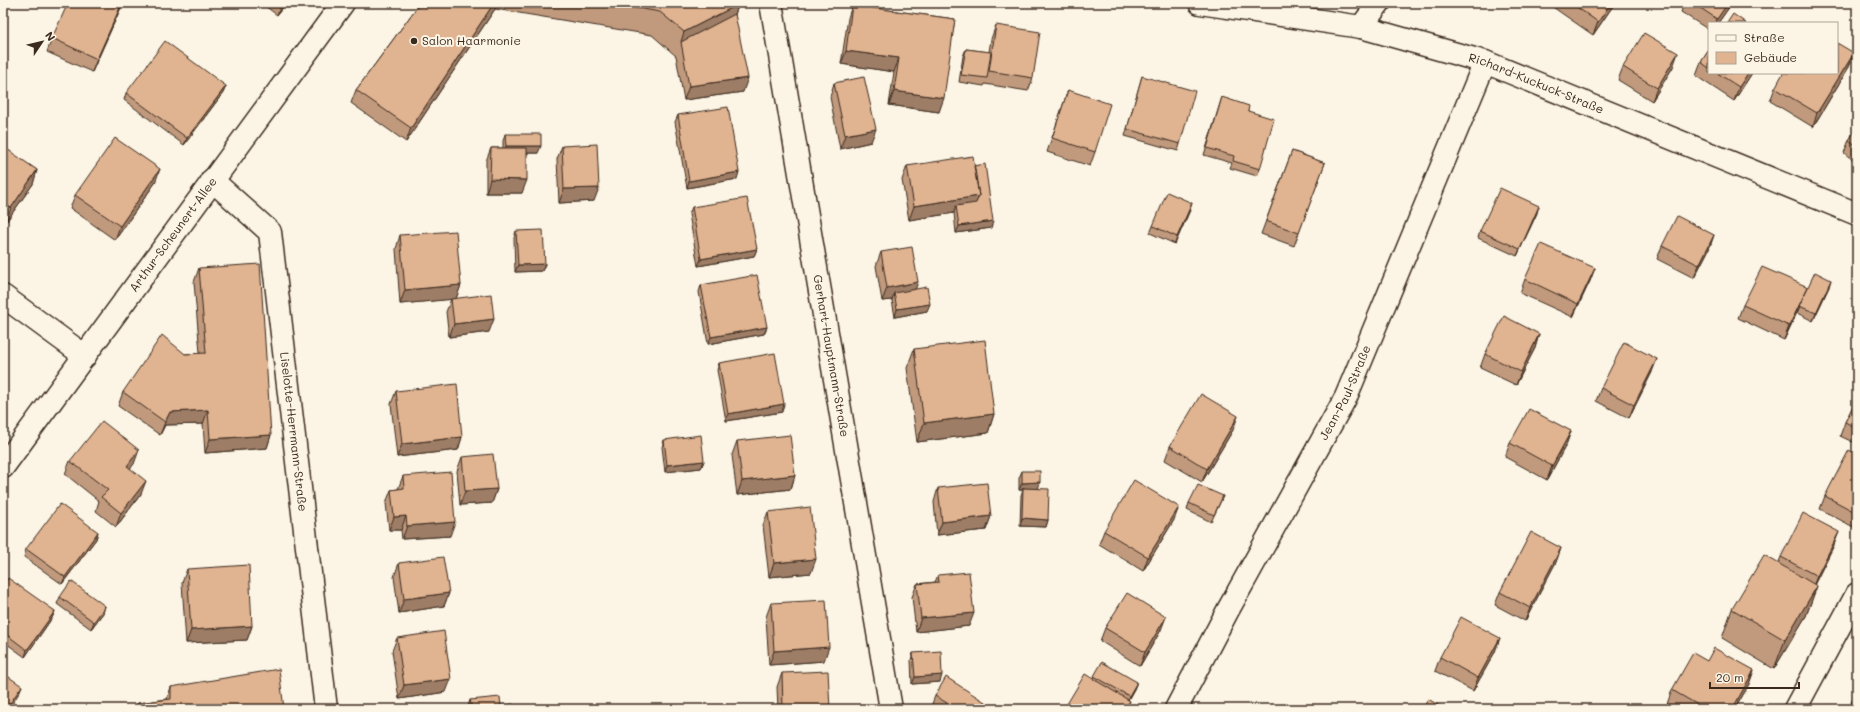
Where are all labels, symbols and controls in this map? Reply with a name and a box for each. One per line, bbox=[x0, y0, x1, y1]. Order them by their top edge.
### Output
north arrow bbox=[22, 22, 62, 62]
legend bbox=[1708, 22, 1838, 74]
text: N bbox=[42, 28, 59, 44]
text: Straße bbox=[1744, 29, 1785, 45]
place label: Salon Haarmonie bbox=[422, 32, 521, 48]
marker: Salon Haarmonie bbox=[409, 36, 419, 46]
street label: Richard-Kuckuck-Straße bbox=[1467, 49, 1607, 117]
text: Gebäude bbox=[1744, 49, 1797, 65]
street label: Arthur-Scheunert-Allee bbox=[125, 174, 220, 295]
street label: Gerhart-Hauptmann-Straße bbox=[810, 273, 854, 438]
street label: Jean-Paul-Straße bbox=[1315, 342, 1374, 442]
street label: Liselotte-Herrmann-Straße bbox=[277, 351, 312, 512]
scale bar bbox=[1710, 664, 1799, 690]
text: 20 m bbox=[1716, 669, 1744, 685]

